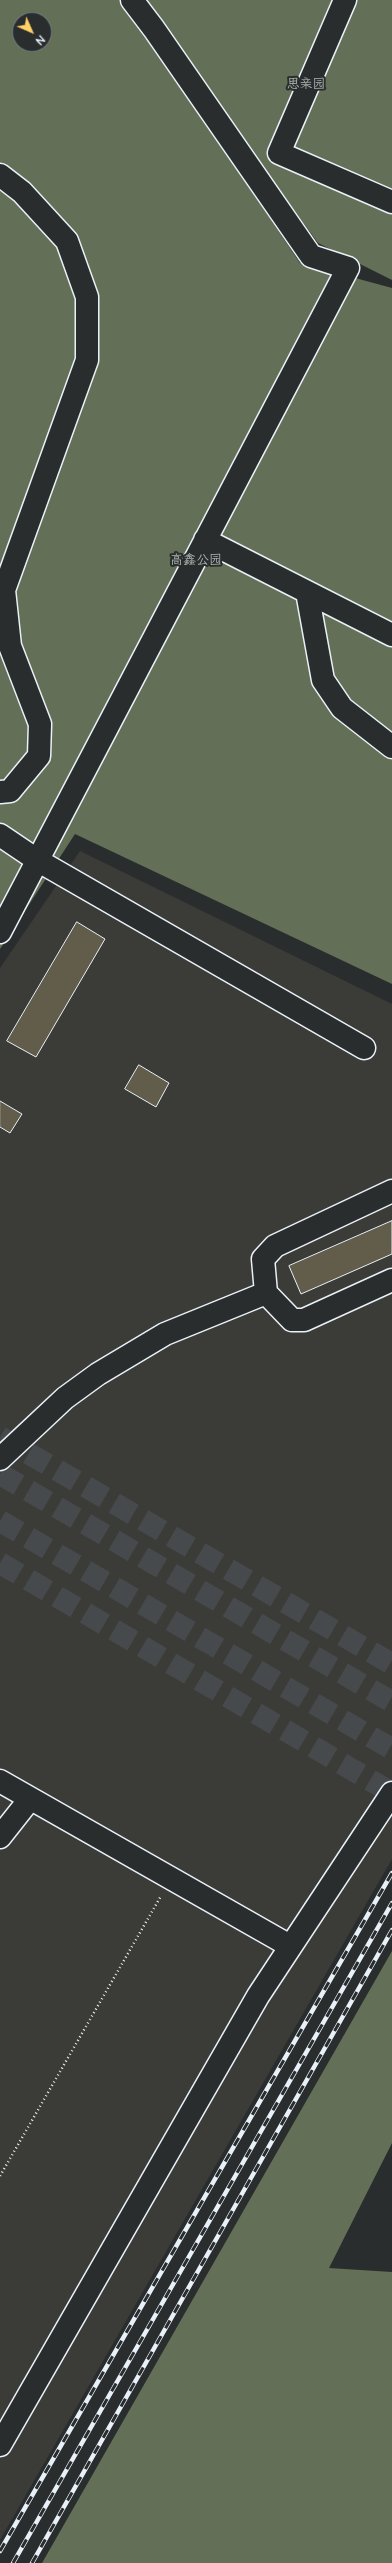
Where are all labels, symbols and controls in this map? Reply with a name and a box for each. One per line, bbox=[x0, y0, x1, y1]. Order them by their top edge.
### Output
north arrow bbox=[12, 12, 52, 52]
text: N bbox=[32, 32, 48, 48]
park label: 思亲园 bbox=[287, 77, 325, 93]
park label: 高鑫公园 bbox=[170, 553, 222, 569]

